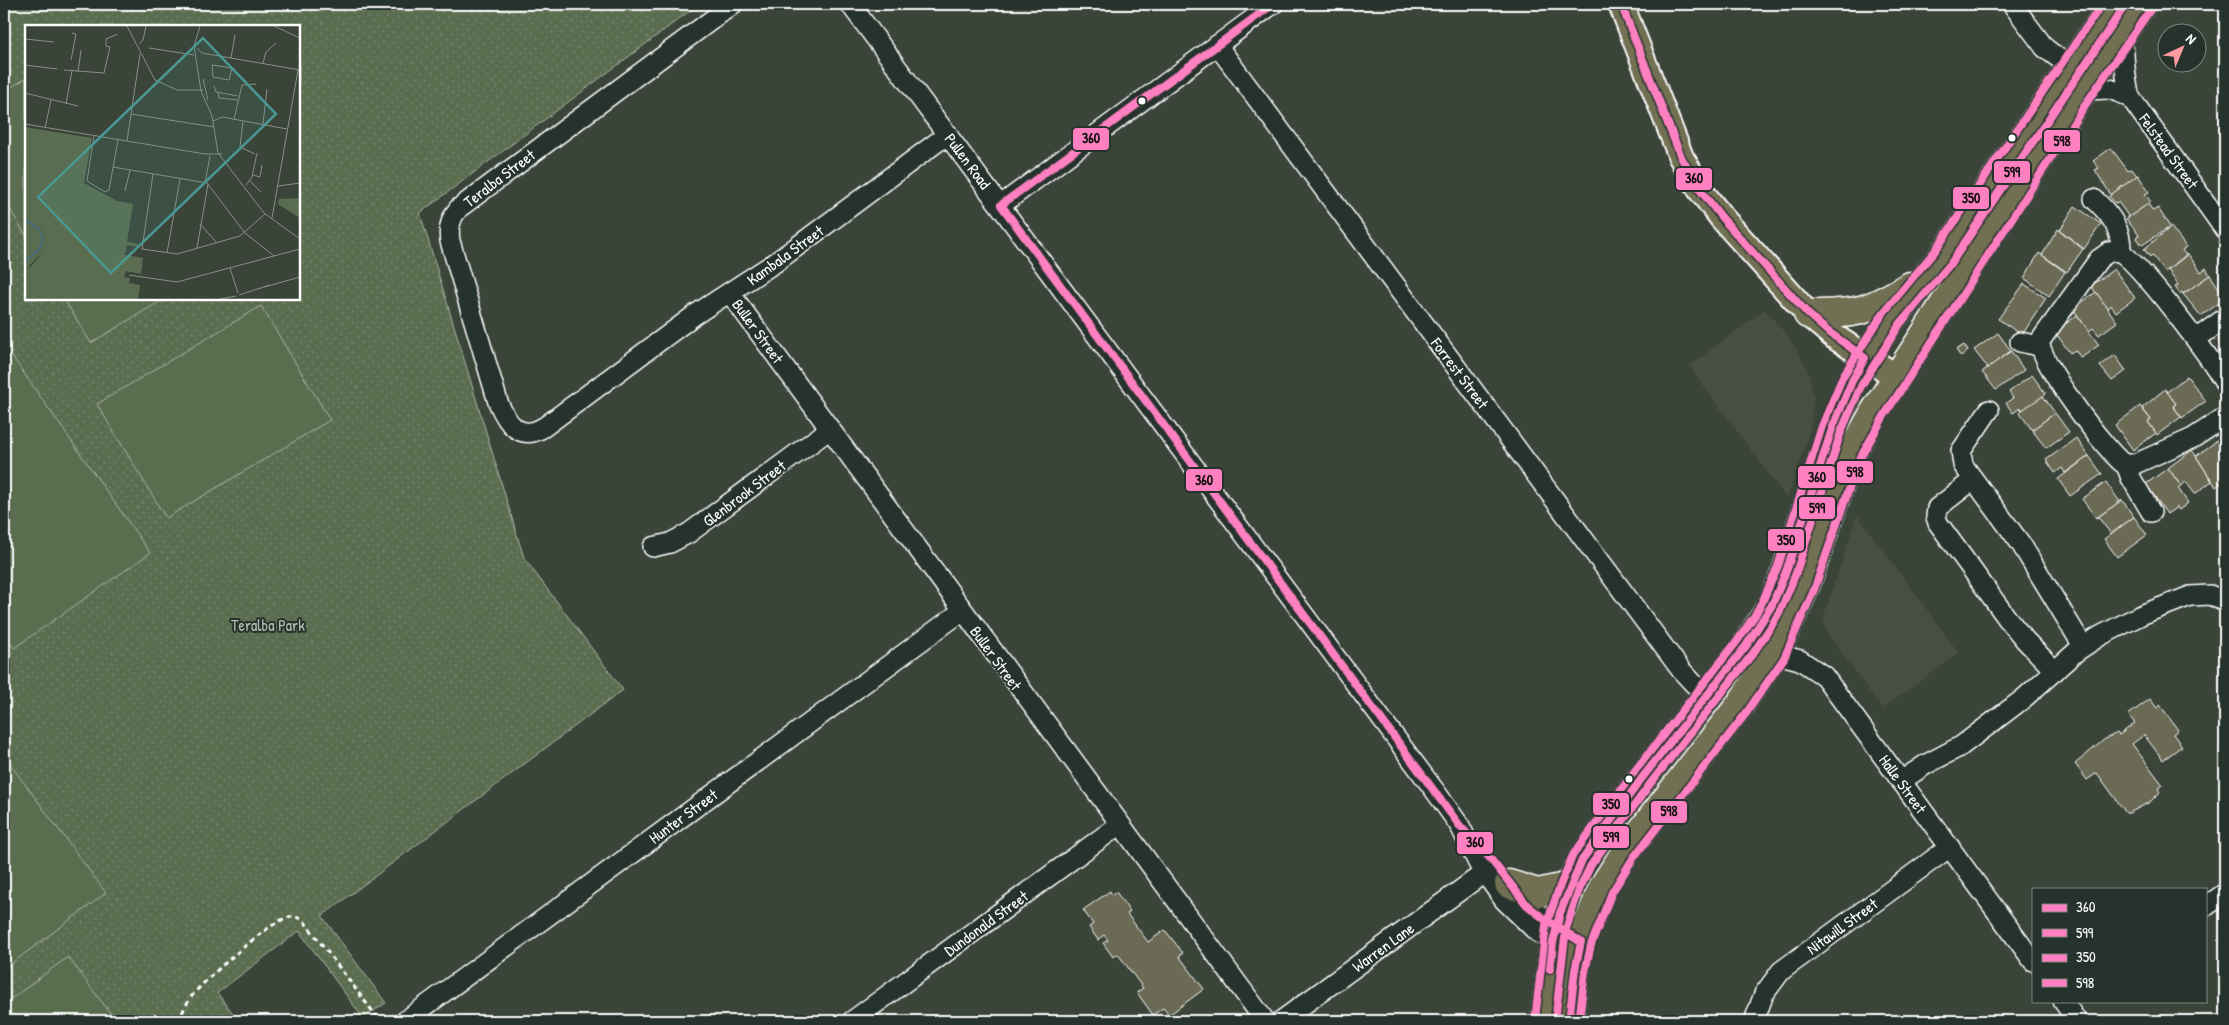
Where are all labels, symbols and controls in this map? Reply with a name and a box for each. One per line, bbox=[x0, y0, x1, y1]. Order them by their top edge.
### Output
north arrow bbox=[2156, 22, 2206, 72]
inset map bbox=[25, 25, 300, 300]
text: N bbox=[2182, 29, 2201, 48]
unlabelled marker bbox=[1137, 96, 1147, 106]
street label: Felstead Street bbox=[2134, 108, 2204, 193]
line badge: 360 bbox=[1072, 127, 1110, 151]
text: 360 bbox=[1082, 128, 1101, 147]
street label: Pullen Road bbox=[940, 129, 996, 193]
line badge: 598 bbox=[2043, 129, 2081, 153]
text: 598 bbox=[2053, 131, 2071, 150]
unlabelled marker bbox=[2007, 133, 2017, 143]
street label: Teralba Street bbox=[459, 144, 540, 212]
line badge: 599 bbox=[1993, 160, 2031, 184]
text: 599 bbox=[2004, 162, 2021, 181]
line badge: 360 bbox=[1675, 167, 1713, 191]
text: 360 bbox=[1685, 168, 1704, 187]
line badge: 350 bbox=[1952, 186, 1990, 210]
text: 350 bbox=[1962, 188, 1981, 207]
street label: Kambala Street bbox=[742, 219, 828, 290]
street label: Buller Street bbox=[727, 294, 789, 368]
street label: Forrest Street bbox=[1425, 332, 1494, 413]
street label: Glenbrook Street bbox=[698, 454, 790, 532]
line badge: 598 bbox=[1836, 460, 1874, 484]
text: 598 bbox=[1846, 462, 1864, 481]
line badge: 360 bbox=[1797, 465, 1836, 489]
text: 360 bbox=[1808, 467, 1827, 486]
line badge: 360 bbox=[1185, 468, 1223, 492]
text: 360 bbox=[1195, 470, 1214, 489]
line badge: 599 bbox=[1798, 496, 1836, 520]
text: 599 bbox=[1809, 498, 1826, 517]
line badge: 350 bbox=[1767, 528, 1805, 552]
text: 350 bbox=[1777, 530, 1796, 549]
park label: Teralba Park bbox=[231, 614, 305, 636]
street label: Buller Street bbox=[965, 621, 1027, 695]
street label: Halle Street bbox=[1874, 750, 1932, 818]
unlabelled marker bbox=[1624, 774, 1634, 784]
street label: Hunter Street bbox=[644, 783, 722, 848]
line badge: 350 bbox=[1592, 792, 1630, 816]
text: 350 bbox=[1602, 794, 1621, 813]
line badge: 598 bbox=[1650, 800, 1688, 824]
text: 598 bbox=[1660, 801, 1678, 820]
line badge: 599 bbox=[1592, 825, 1630, 849]
text: 599 bbox=[1603, 827, 1620, 846]
line badge: 360 bbox=[1456, 831, 1494, 855]
text: 360 bbox=[1466, 832, 1485, 851]
street label: Dundonald Street bbox=[940, 885, 1033, 961]
legend bbox=[2032, 888, 2206, 1002]
street label: Nitawill Street bbox=[1802, 893, 1882, 959]
text: 360 bbox=[2076, 896, 2096, 917]
street label: Warren Lane bbox=[1348, 917, 1419, 977]
text: 599 bbox=[2076, 922, 2094, 943]
text: 350 bbox=[2076, 946, 2096, 967]
text: 598 bbox=[2076, 972, 2094, 993]

